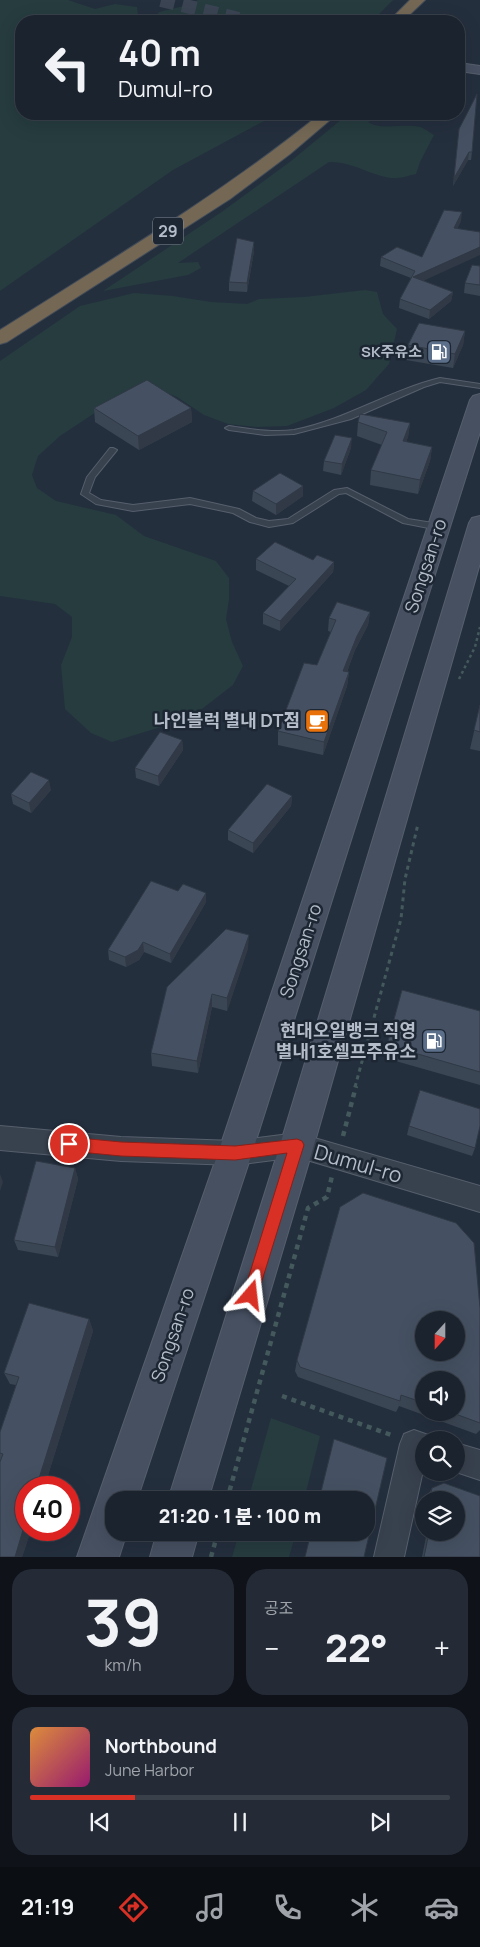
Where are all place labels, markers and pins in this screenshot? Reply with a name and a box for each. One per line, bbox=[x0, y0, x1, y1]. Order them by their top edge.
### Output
fuel station icon: SK주유소 bbox=[426, 339, 452, 365]
place label: SK주유소 bbox=[361, 341, 422, 362]
place label: 나인블럭 별내 DT점 bbox=[154, 708, 300, 732]
cafe icon: 나인블럭 별내 DT점 bbox=[304, 708, 330, 734]
place label: 현대오일뱅크 직영 별내1호셀프주유소 bbox=[276, 1018, 416, 1063]
fuel station icon: 현대오일뱅크 직영 별내1호셀프주유소 bbox=[421, 1028, 447, 1054]
pin bbox=[48, 1123, 90, 1165]

